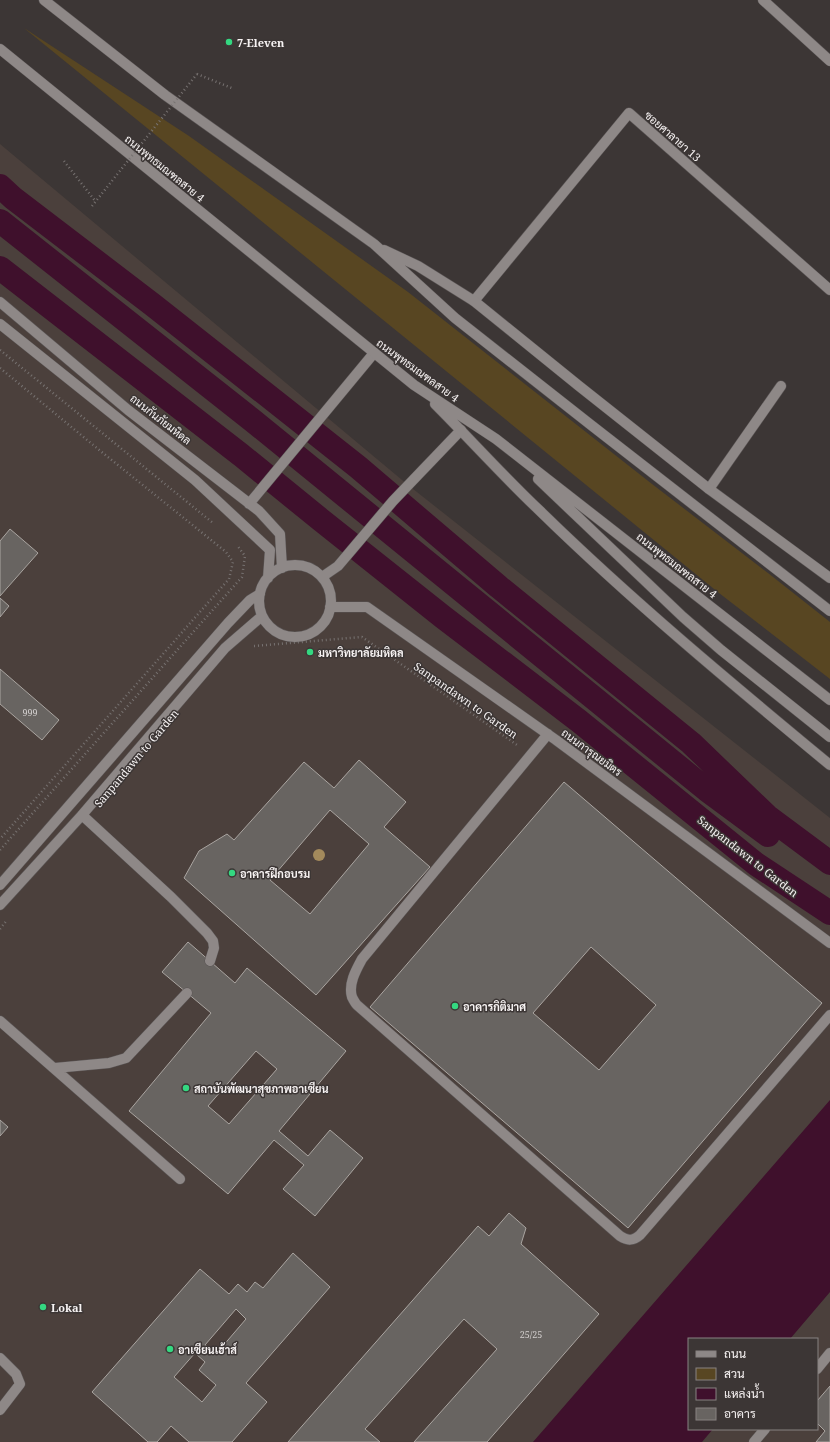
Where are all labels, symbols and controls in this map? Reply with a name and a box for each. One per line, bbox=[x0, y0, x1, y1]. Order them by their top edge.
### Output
place label: 7-Eleven bbox=[237, 35, 285, 50]
marker: 7-Eleven bbox=[224, 37, 234, 47]
street label: ซอยศาลายา 13 bbox=[642, 107, 704, 165]
street label: ถนนพุทธมณฑลสาย 4 bbox=[121, 131, 208, 206]
street label: ถนนพุทธมณฑลสาย 4 bbox=[373, 335, 462, 407]
street label: ถนนกันภัยมหิดล bbox=[127, 390, 195, 448]
street label: ถนนพุทธมณฑลสาย 4 bbox=[632, 529, 720, 603]
place label: มหาวิทยาลัยมหิดล bbox=[318, 645, 403, 660]
marker: มหาวิทยาลัยมหิดล bbox=[305, 647, 315, 657]
street label: Sanpandawn to Garden bbox=[411, 658, 521, 742]
house number: 999 bbox=[22, 706, 38, 719]
street label: Sanpandawn to Garden bbox=[90, 706, 182, 810]
street label: ถนนการุณยมิตร bbox=[557, 725, 625, 781]
street label: Sanpandawn to Garden bbox=[695, 812, 801, 900]
place label: อาคารฝึกอบรม bbox=[240, 866, 310, 881]
marker: อาคารฝึกอบรม bbox=[227, 868, 237, 878]
place label: อาคารกิติมาศ bbox=[463, 999, 526, 1014]
marker: อาคารกิติมาศ bbox=[450, 1001, 460, 1011]
place label: สถาบันพัฒนาสุขภาพอาเซียน bbox=[194, 1081, 329, 1097]
marker: สถาบันพัฒนาสุขภาพอาเซียน bbox=[181, 1083, 191, 1093]
place label: Lokal bbox=[51, 1300, 83, 1315]
marker: Lokal bbox=[38, 1302, 48, 1312]
house number: 25/25 bbox=[520, 1328, 542, 1341]
legend bbox=[688, 1338, 818, 1430]
place label: อาเซียนเฮ้าส์ bbox=[178, 1342, 238, 1357]
marker: อาเซียนเฮ้าส์ bbox=[165, 1344, 175, 1354]
text: ถนน bbox=[724, 1345, 747, 1362]
text: สวน bbox=[724, 1365, 745, 1382]
text: แหล่งน้ำ bbox=[724, 1383, 764, 1402]
text: อาคาร bbox=[724, 1405, 756, 1422]

